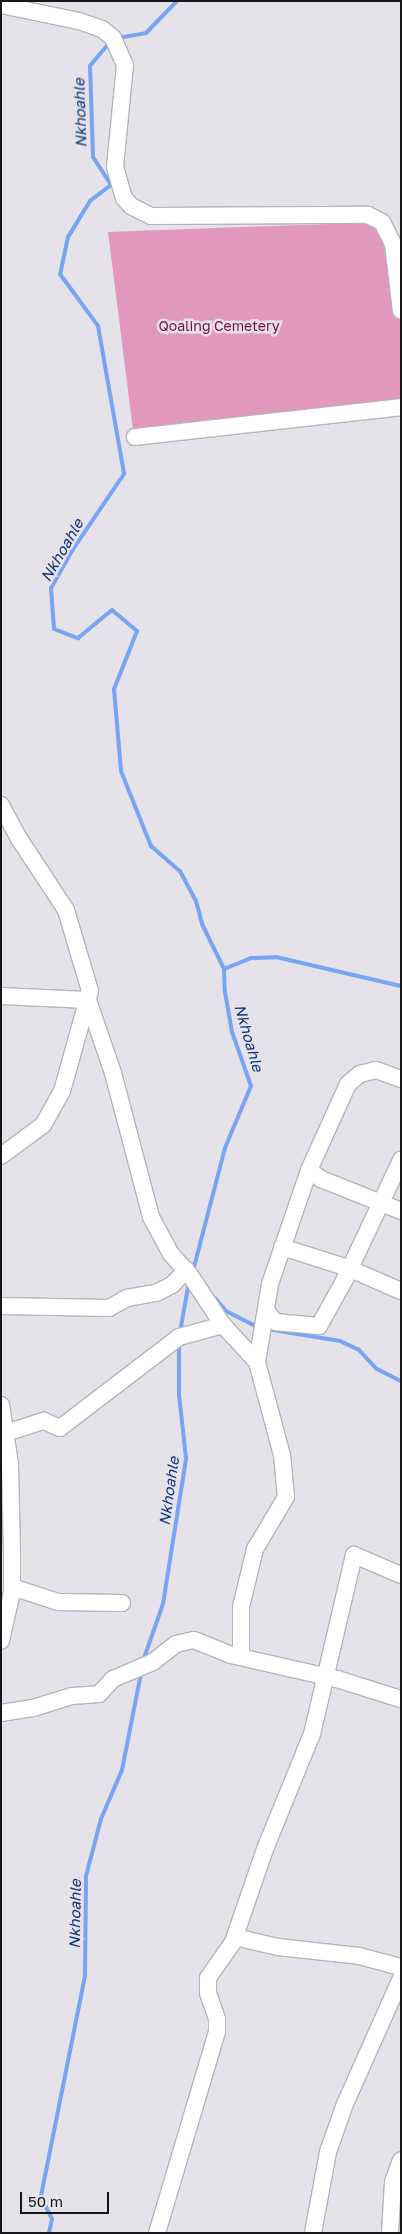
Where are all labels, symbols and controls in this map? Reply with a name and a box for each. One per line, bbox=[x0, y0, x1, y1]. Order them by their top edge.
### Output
water label: Nkhoahle bbox=[70, 78, 90, 148]
park label: Qoaling Cemetery bbox=[158, 318, 280, 334]
water label: Nkhoahle bbox=[37, 516, 87, 584]
water label: Nkhoahle bbox=[231, 1002, 267, 1074]
water label: Nkhoahle bbox=[155, 1456, 183, 1526]
water label: Nkhoahle bbox=[65, 1879, 85, 1949]
scale bar bbox=[22, 2182, 111, 2214]
text: 50 m bbox=[28, 2192, 63, 2210]

